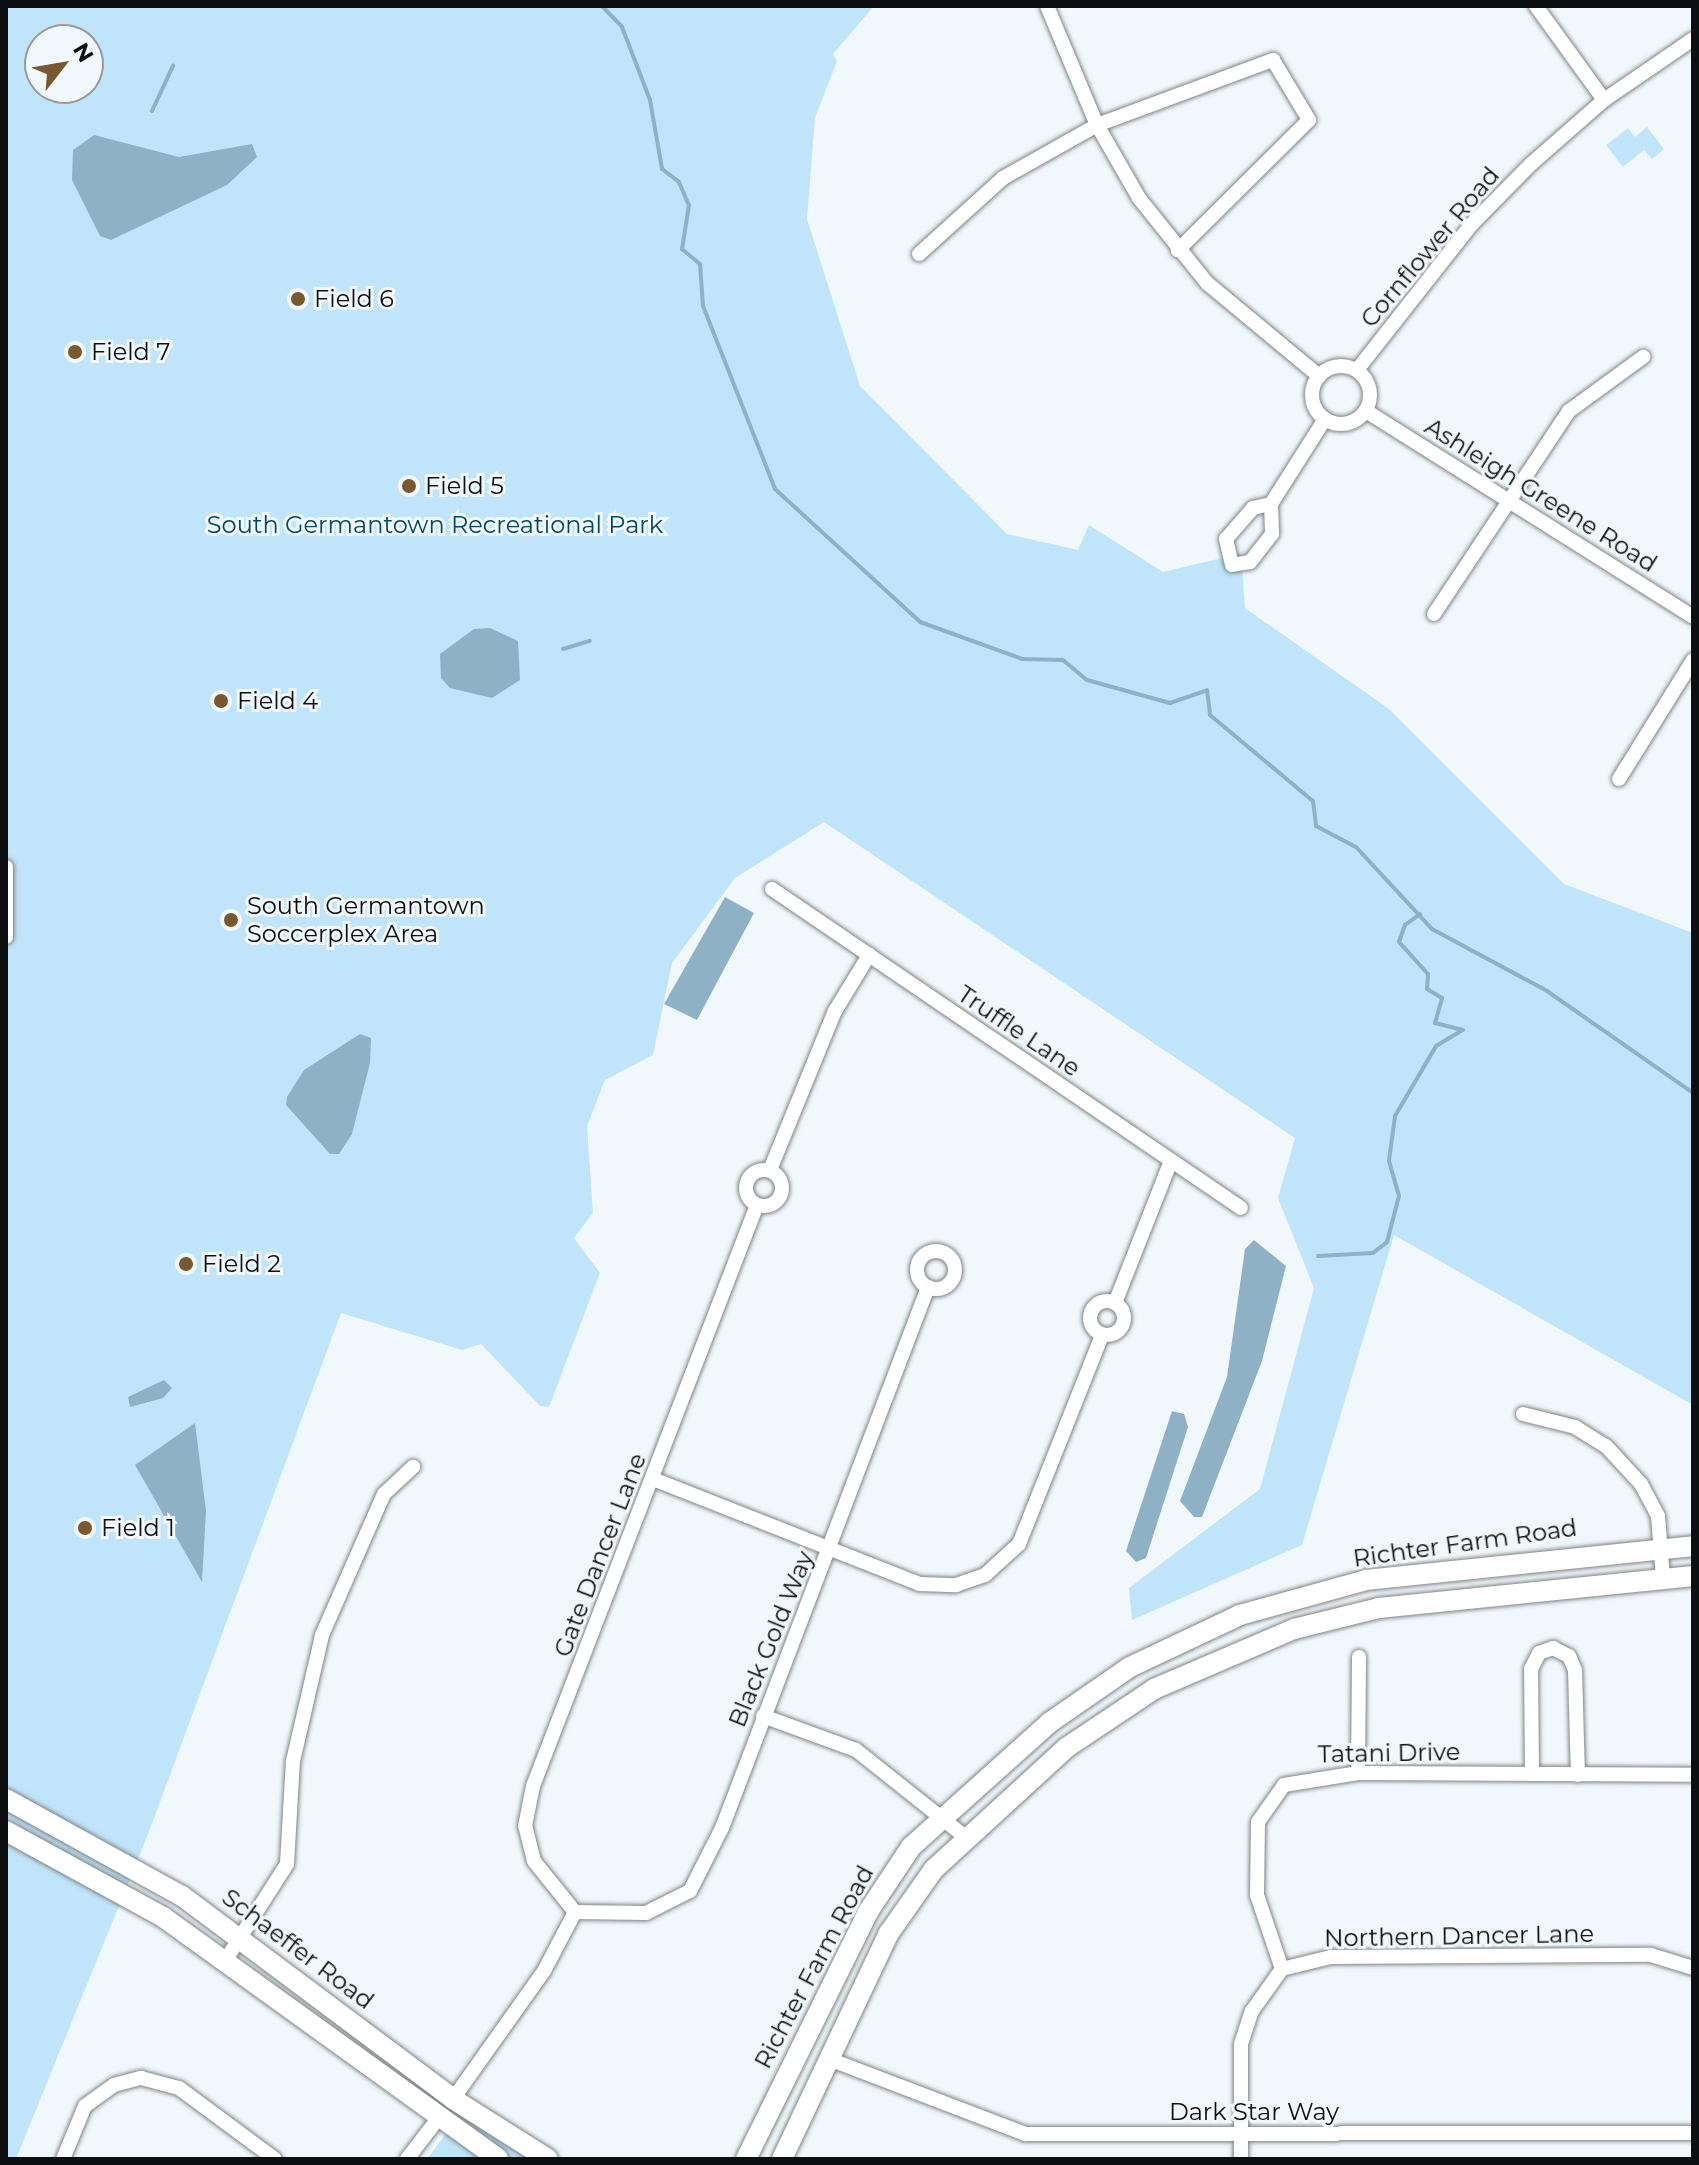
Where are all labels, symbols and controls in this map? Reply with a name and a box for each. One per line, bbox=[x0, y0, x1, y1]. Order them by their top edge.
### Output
north arrow bbox=[24, 24, 104, 104]
text: N bbox=[67, 38, 99, 67]
street label: Cornflower Road bbox=[1355, 161, 1505, 333]
place label: Field 6 bbox=[314, 285, 394, 313]
marker: Field 6 bbox=[289, 290, 307, 308]
place label: Field 7 bbox=[91, 338, 170, 366]
marker: Field 7 bbox=[66, 343, 84, 361]
street label: Ashleigh Greene Road bbox=[1420, 412, 1662, 578]
place label: Field 5 bbox=[425, 472, 504, 500]
marker: Field 5 bbox=[400, 477, 418, 495]
park label: South Germantown Recreational Park bbox=[207, 511, 663, 539]
place label: Field 4 bbox=[237, 687, 318, 715]
marker: Field 4 bbox=[212, 692, 230, 710]
place label: South Germantown Soccerplex Area bbox=[247, 892, 485, 948]
marker: South Germantown Soccerplex Area bbox=[222, 911, 240, 929]
street label: Truffle Lane bbox=[952, 979, 1086, 1083]
place label: Field 2 bbox=[202, 1250, 281, 1278]
marker: Field 2 bbox=[177, 1255, 195, 1273]
street label: Gate Dancer Lane bbox=[548, 1449, 652, 1661]
street label: Richter Farm Road bbox=[1351, 1513, 1579, 1573]
place label: Field 1 bbox=[101, 1514, 175, 1542]
marker: Field 1 bbox=[76, 1519, 94, 1537]
street label: Black Gold Way bbox=[723, 1547, 819, 1731]
street label: Tatani Drive bbox=[1318, 1737, 1460, 1769]
street label: Richter Farm Road bbox=[748, 1861, 880, 2073]
street label: Schaeffer Road bbox=[217, 1883, 379, 2015]
street label: Northern Dancer Lane bbox=[1324, 1919, 1594, 1953]
street label: Dark Star Way bbox=[1169, 2098, 1339, 2126]

